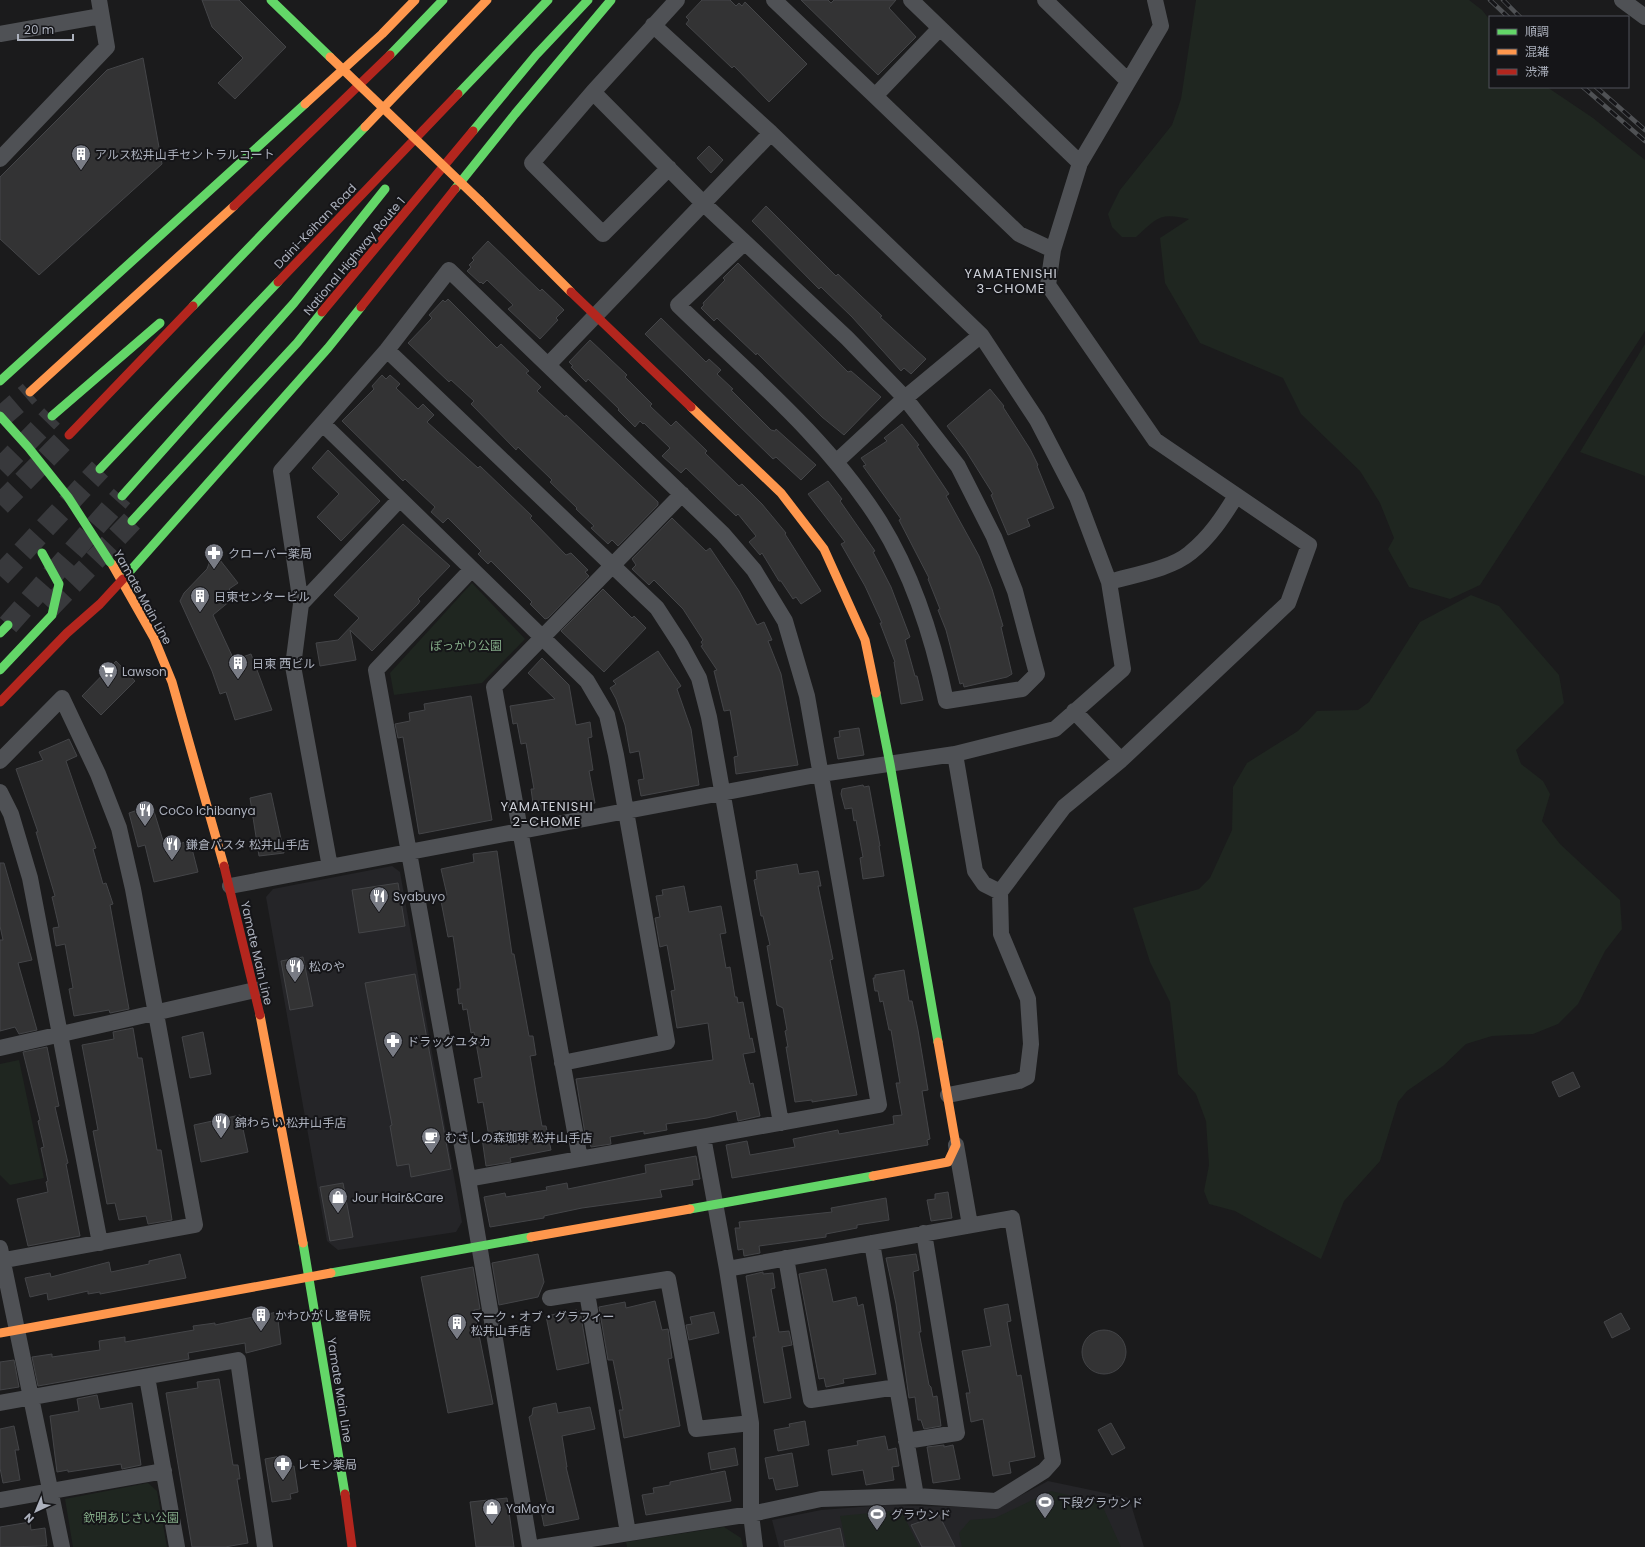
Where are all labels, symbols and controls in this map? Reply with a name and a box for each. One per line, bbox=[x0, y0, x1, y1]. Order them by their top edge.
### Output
scale bar bbox=[18, 16, 73, 42]
legend bbox=[1489, 16, 1629, 88]
text: 20 m bbox=[24, 21, 54, 38]
text: 順調 bbox=[1525, 23, 1549, 40]
text: 混雑 bbox=[1525, 43, 1549, 60]
text: 渋滞 bbox=[1525, 63, 1549, 80]
building icon: アルス松井山手セントラルコート bbox=[70, 143, 92, 171]
place label: アルス松井山手セントラルコート bbox=[95, 146, 275, 163]
street label: Daini-Keihan Road bbox=[270, 180, 360, 272]
street label: National Highway Route 1 bbox=[299, 193, 409, 319]
district label: YAMATENISHI 3-CHOME bbox=[964, 264, 1058, 298]
pharmacy icon: クローバー薬局 bbox=[203, 542, 225, 570]
place label: クローバー薬局 bbox=[228, 545, 312, 562]
street label: Yamate Main Line bbox=[110, 546, 176, 648]
building icon: 日東センタービル bbox=[189, 585, 211, 613]
place label: 日東センタービル bbox=[214, 588, 310, 605]
park label: ぽっかり公園 bbox=[430, 637, 502, 654]
building icon: 日東 西ビル bbox=[227, 652, 249, 680]
place label: 日東 西ビル bbox=[252, 655, 315, 672]
supermarket icon: Lawson bbox=[97, 660, 119, 688]
place label: Lawson bbox=[122, 663, 167, 680]
district label: YAMATENISHI 2-CHOME bbox=[500, 797, 594, 831]
restaurant icon: CoCo Ichibanya bbox=[134, 799, 156, 827]
place label: CoCo Ichibanya bbox=[159, 802, 256, 819]
restaurant icon: 鎌倉パスタ 松井山手店 bbox=[161, 833, 183, 861]
place label: 鎌倉パスタ 松井山手店 bbox=[186, 836, 309, 853]
restaurant icon: Syabuyo bbox=[368, 885, 390, 913]
place label: Syabuyo bbox=[393, 888, 445, 905]
street label: Yamate Main Line bbox=[237, 899, 277, 1007]
restaurant icon: 松のや bbox=[284, 955, 306, 983]
place label: 松のや bbox=[309, 958, 345, 975]
pharmacy icon: ドラッグユタカ bbox=[382, 1030, 404, 1058]
place label: ドラッグユタカ bbox=[407, 1033, 491, 1050]
restaurant icon: 錦わらい 松井山手店 bbox=[210, 1111, 232, 1139]
place label: 錦わらい 松井山手店 bbox=[235, 1114, 346, 1131]
cafe icon: むさしの森珈琲 松井山手店 bbox=[420, 1126, 442, 1154]
place label: むさしの森珈琲 松井山手店 bbox=[445, 1129, 592, 1146]
shop icon: Jour Hair&Care bbox=[327, 1186, 349, 1214]
place label: Jour Hair&Care bbox=[352, 1189, 443, 1206]
building icon: かわひがし整骨院 bbox=[250, 1304, 272, 1332]
place label: かわひがし整骨院 bbox=[275, 1307, 371, 1324]
place label: マーク・オブ・グラフィー 松井山手店 bbox=[471, 1308, 615, 1339]
building icon: マーク・オブ・グラフィー 松井山手店 bbox=[446, 1312, 468, 1340]
street label: Yamate Main Line bbox=[323, 1336, 357, 1444]
pharmacy icon: レモン薬局 bbox=[272, 1453, 294, 1481]
place label: レモン薬局 bbox=[297, 1456, 357, 1473]
north arrow bbox=[16, 1491, 56, 1531]
sports icon: 下段グラウンド bbox=[1034, 1491, 1056, 1519]
place label: 下段グラウンド bbox=[1059, 1494, 1143, 1511]
shop icon: YaMaYa bbox=[481, 1497, 503, 1525]
place label: YaMaYa bbox=[506, 1500, 555, 1517]
sports icon: グラウンド bbox=[866, 1503, 888, 1531]
place label: グラウンド bbox=[891, 1506, 951, 1523]
park label: 欽明あじさい公園 bbox=[83, 1509, 179, 1526]
text: N bbox=[21, 1510, 38, 1527]

